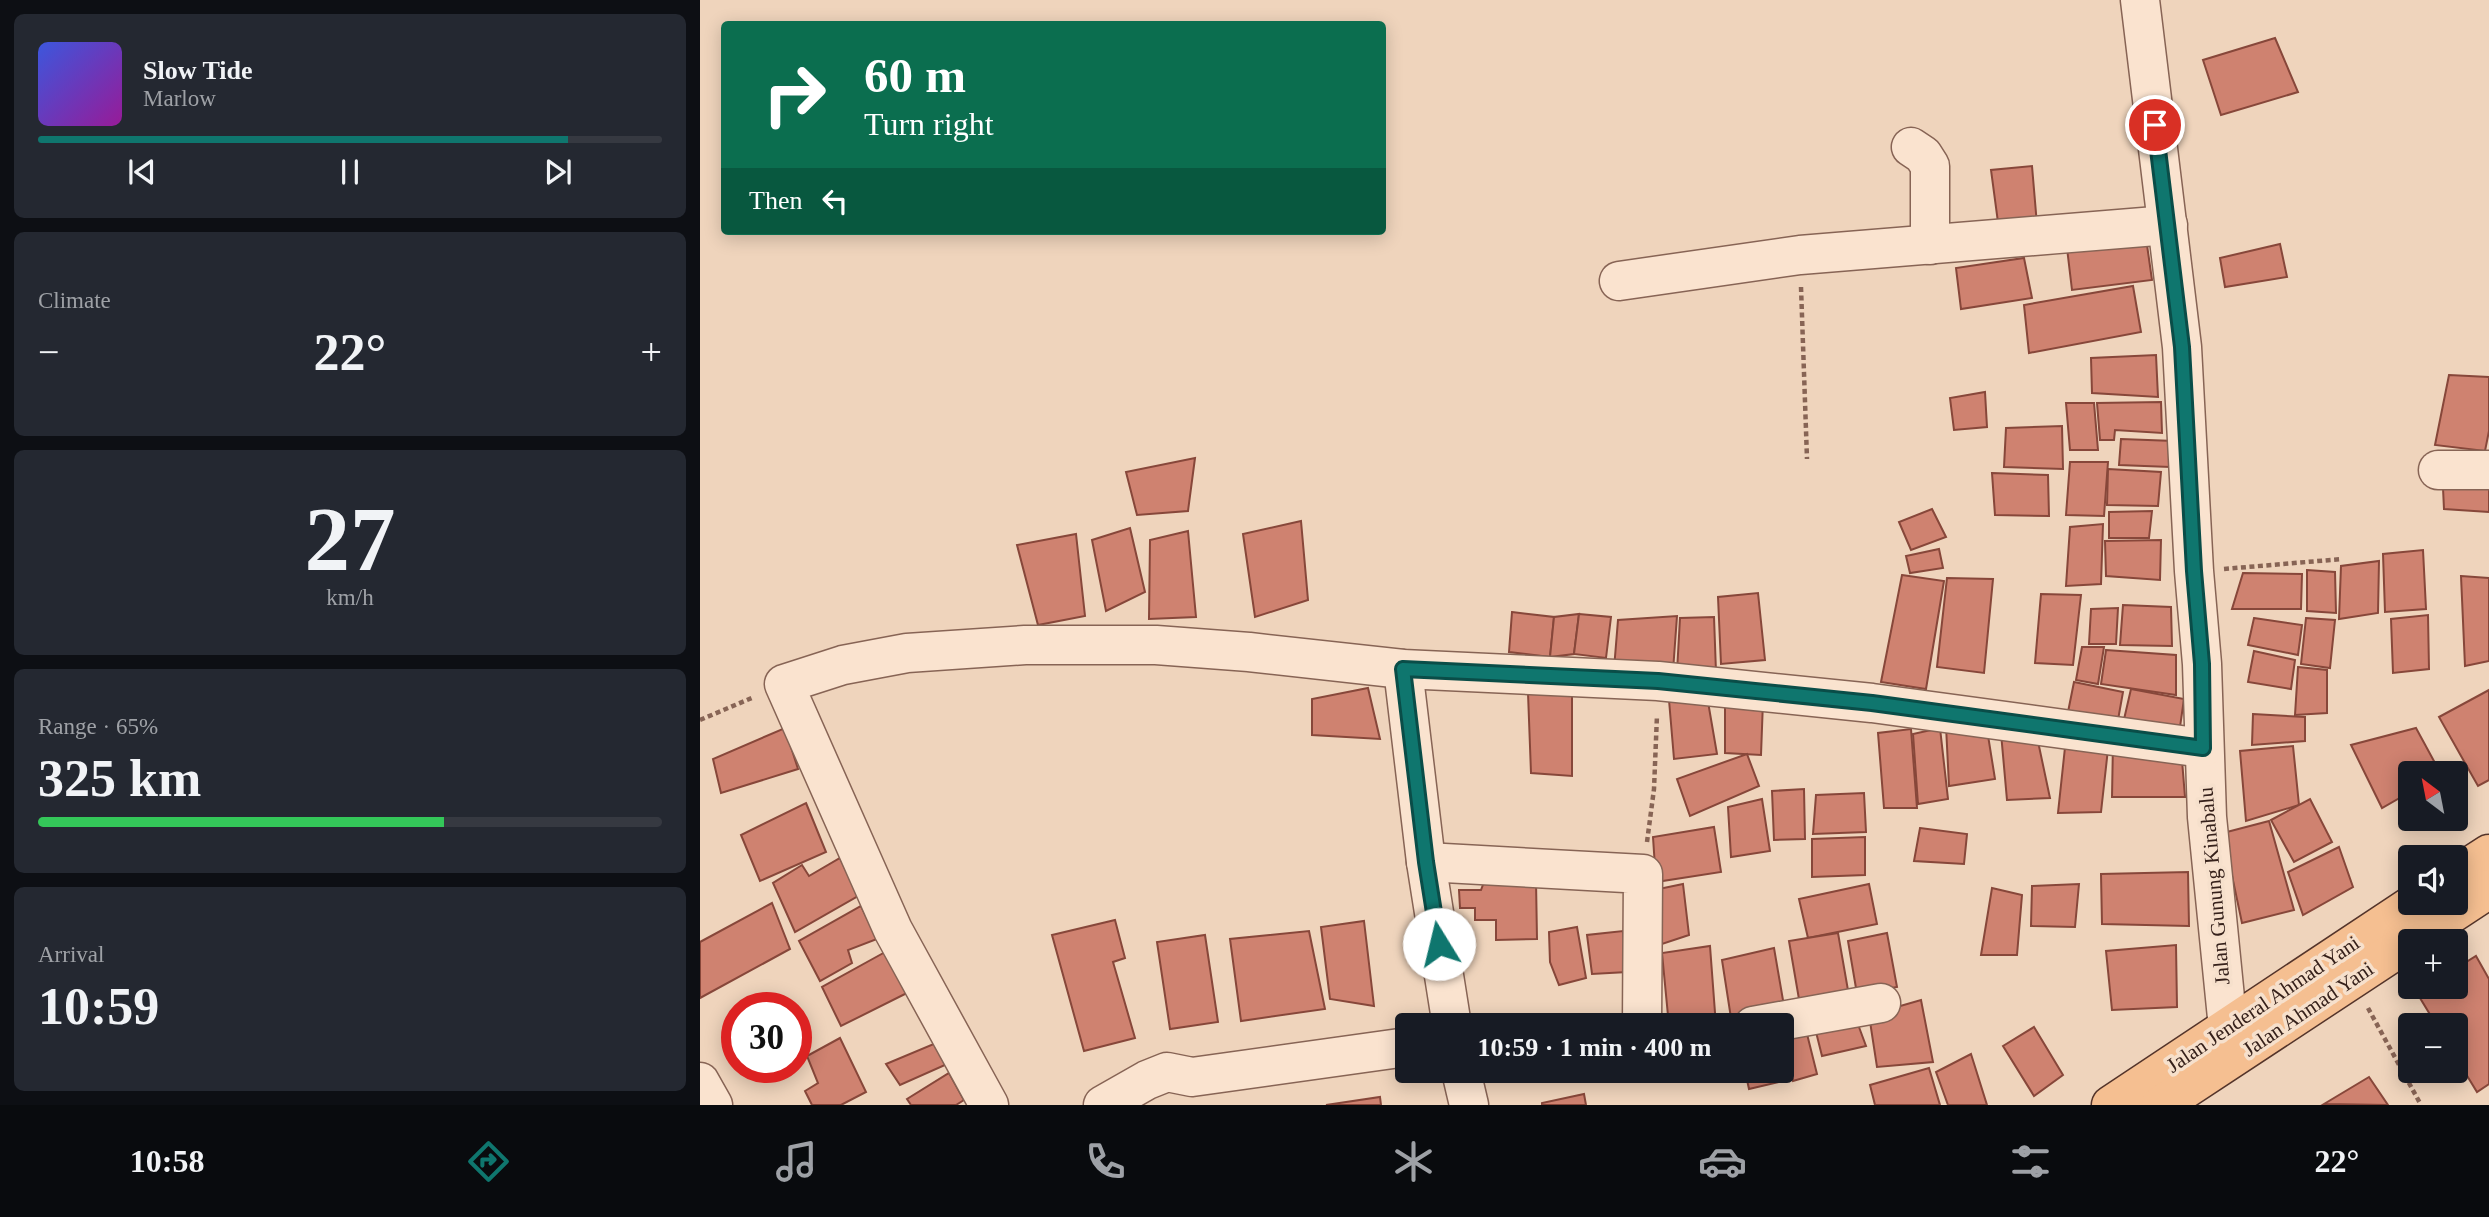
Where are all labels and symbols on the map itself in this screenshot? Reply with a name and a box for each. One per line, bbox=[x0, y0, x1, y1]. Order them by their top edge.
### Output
pin bbox=[2125, 95, 2185, 155]
north arrow bbox=[2398, 761, 2468, 831]
street label: Jalan Gunung Kinabalu bbox=[2193, 786, 2235, 986]
position arrow bbox=[1402, 907, 1476, 981]
street label: Jalan Jenderal Ahmad Yani bbox=[2162, 930, 2364, 1078]
street label: Jalan Ahmad Yani bbox=[2238, 956, 2378, 1062]
speed limit sign: 30 bbox=[721, 992, 812, 1083]

